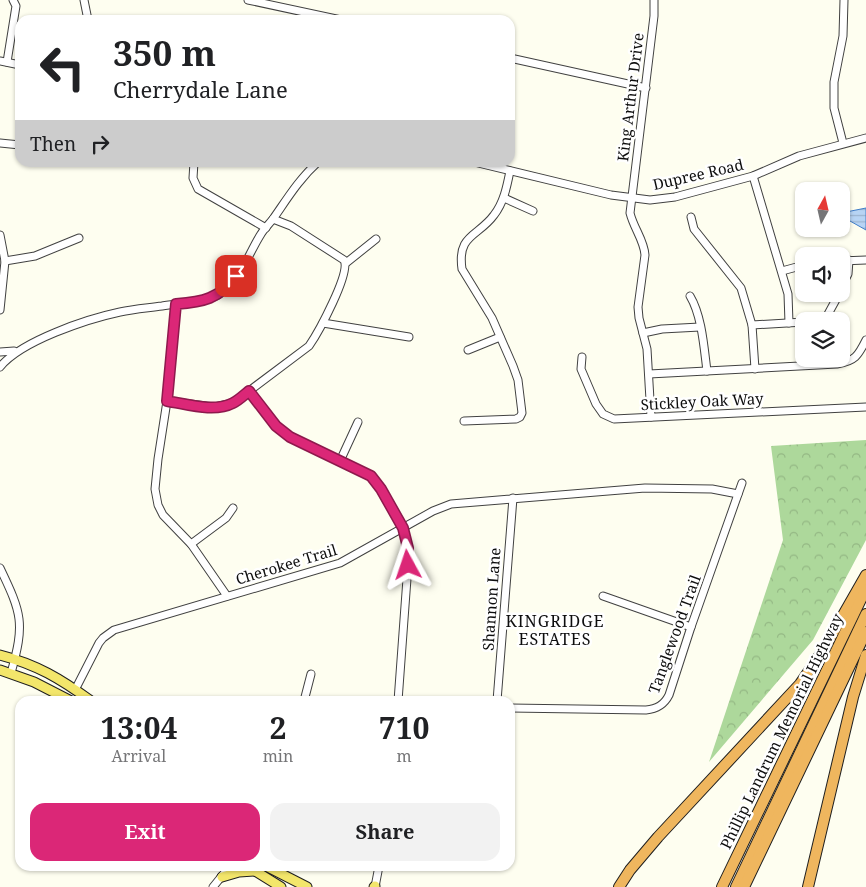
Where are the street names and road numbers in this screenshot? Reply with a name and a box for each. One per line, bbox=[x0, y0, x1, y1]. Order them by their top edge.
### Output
street label: King Arthur Drive bbox=[612, 32, 648, 162]
street label: Dupree Road bbox=[651, 154, 745, 194]
street label: Stickley Oak Way bbox=[640, 388, 764, 414]
street label: Cherokee Trail bbox=[233, 539, 339, 589]
street label: Shannon Lane bbox=[477, 547, 505, 651]
street label: Tanglewood Trail bbox=[643, 572, 705, 696]
street label: Phillip Landrum Memorial Highway bbox=[715, 609, 847, 852]

